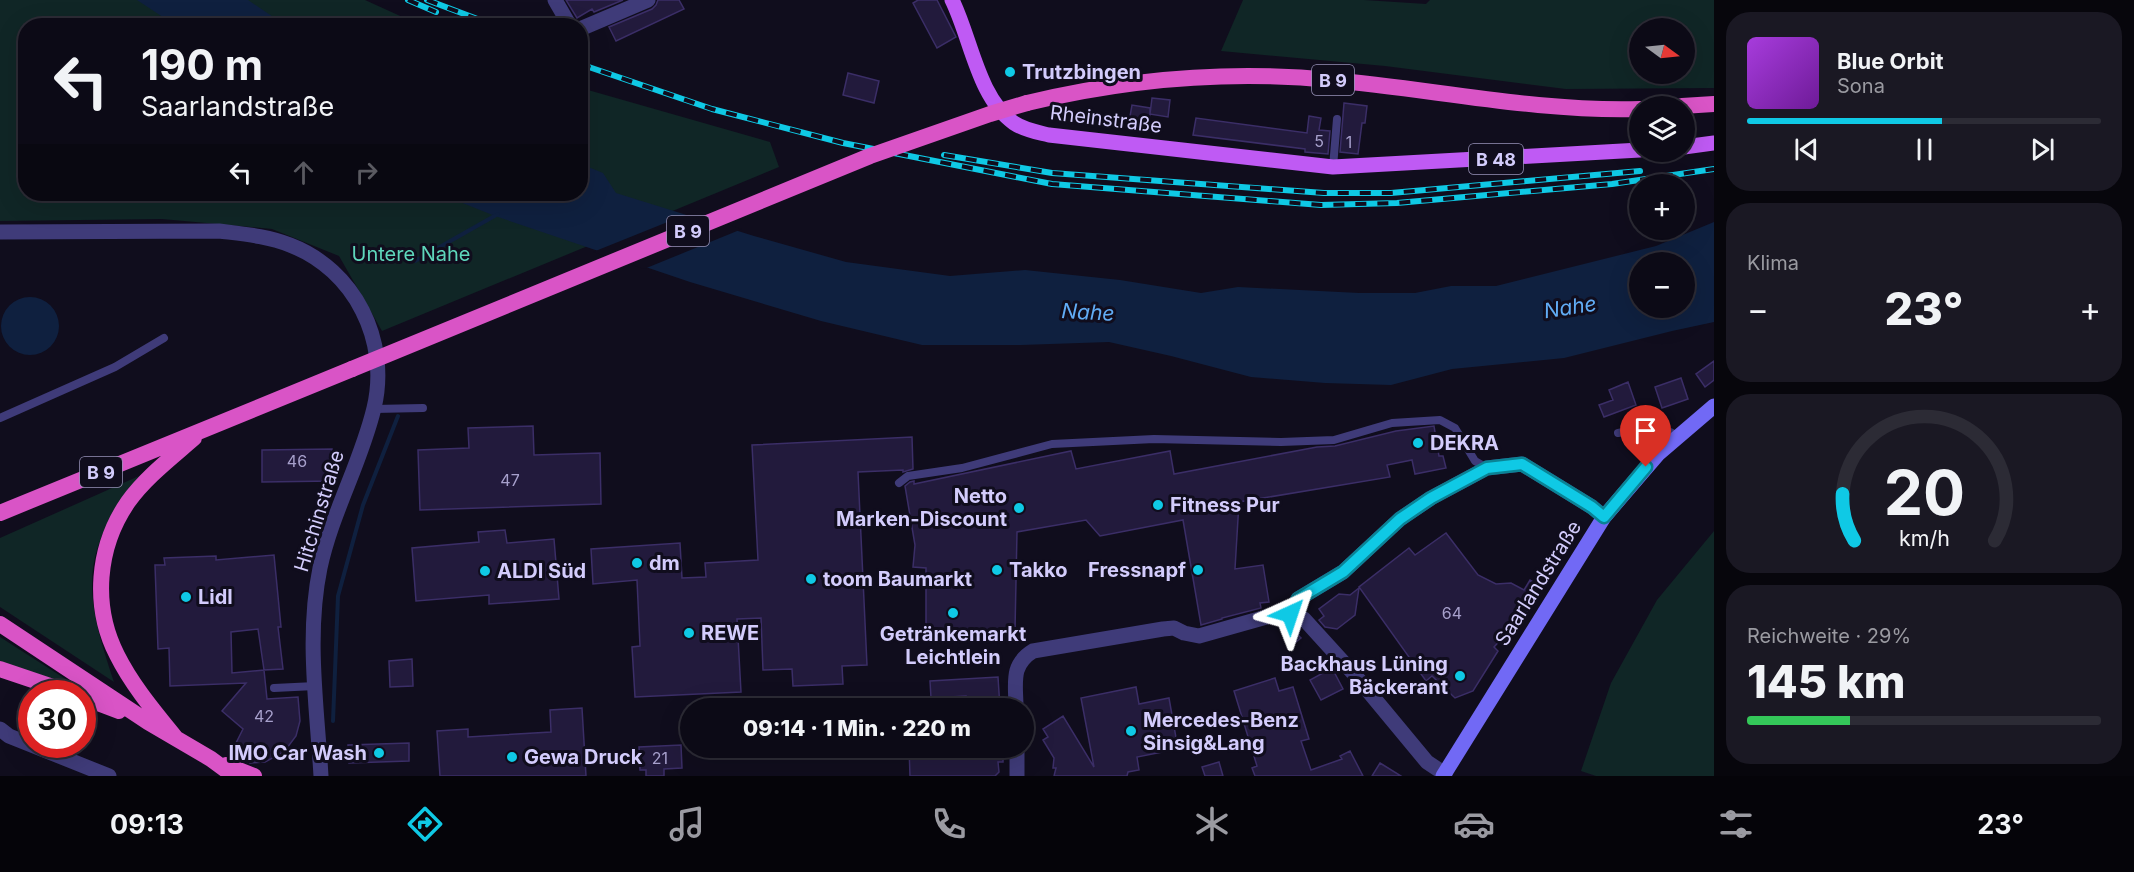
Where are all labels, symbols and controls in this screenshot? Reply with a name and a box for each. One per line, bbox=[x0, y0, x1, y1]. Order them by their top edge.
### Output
north arrow bbox=[1629, 18, 1695, 84]
map controls bbox=[1629, 18, 1695, 318]
text: 190 m bbox=[141, 39, 263, 90]
icon: left bbox=[42, 42, 120, 120]
text: Blue Orbit bbox=[1837, 48, 1944, 74]
place label: Trutzbingen bbox=[1022, 60, 1141, 84]
marker: Trutzbingen bbox=[1003, 65, 1017, 79]
road number: B 9 bbox=[1312, 65, 1354, 95]
text: Sona bbox=[1837, 74, 1885, 98]
text: Saarlandstraße bbox=[141, 90, 334, 123]
button: layers bbox=[1629, 96, 1695, 162]
street label: Rheinstraße bbox=[1049, 100, 1163, 138]
house number: 5 bbox=[1314, 131, 1324, 151]
house number: 1 bbox=[1346, 132, 1352, 152]
icon: previous bbox=[1790, 133, 1823, 166]
icon: pause bbox=[1908, 133, 1941, 166]
icon: next bbox=[2026, 133, 2059, 166]
road number: B 48 bbox=[1469, 144, 1523, 174]
icon: left bbox=[224, 156, 257, 189]
icon: ahead bbox=[287, 156, 320, 189]
icon: right bbox=[350, 156, 383, 189]
button: + bbox=[1629, 174, 1695, 240]
road number: B 9 bbox=[667, 216, 709, 246]
park label: Untere Nahe bbox=[352, 242, 470, 266]
text: Klima bbox=[1747, 251, 1799, 275]
button: − bbox=[1629, 252, 1695, 318]
text: 23° bbox=[1885, 281, 1963, 336]
text: − bbox=[1747, 289, 1769, 329]
text: + bbox=[2079, 289, 2101, 329]
water label: Nahe bbox=[1542, 290, 1598, 324]
water label: Nahe bbox=[1061, 298, 1115, 326]
pin bbox=[1620, 405, 1671, 467]
icon: arrive bbox=[1629, 414, 1662, 447]
place label: DEKRA bbox=[1430, 431, 1499, 455]
marker: DEKRA bbox=[1411, 436, 1425, 450]
street label: Hitchinstraße bbox=[289, 447, 349, 575]
house number: 46 bbox=[287, 451, 307, 471]
text: 20 bbox=[1883, 455, 1965, 530]
road number: B 9 bbox=[80, 457, 122, 487]
house number: 47 bbox=[500, 470, 520, 490]
place label: Netto Marken-Discount bbox=[836, 484, 1007, 531]
place label: Fitness Pur bbox=[1170, 493, 1280, 517]
marker: Fitness Pur bbox=[1151, 498, 1165, 512]
marker: Netto Marken-Discount bbox=[1012, 501, 1026, 515]
street label: Saarlandstraße bbox=[1490, 516, 1586, 650]
text: km/h bbox=[1899, 525, 1949, 551]
place label: dm bbox=[649, 551, 680, 575]
marker: dm bbox=[630, 556, 644, 570]
place label: Takko bbox=[1009, 558, 1068, 582]
place label: Fressnapf bbox=[1088, 558, 1186, 582]
place label: ALDI Süd bbox=[497, 559, 586, 583]
marker: Takko bbox=[990, 563, 1004, 577]
marker: Fressnapf bbox=[1191, 563, 1205, 577]
marker: ALDI Süd bbox=[478, 564, 492, 578]
place label: toom Baumarkt bbox=[823, 567, 972, 591]
marker: toom Baumarkt bbox=[804, 572, 818, 586]
position arrow bbox=[1258, 582, 1322, 646]
place label: Lidl bbox=[198, 585, 233, 609]
marker: Lidl bbox=[179, 590, 193, 604]
house number: 64 bbox=[1442, 603, 1462, 623]
marker: Getränkemarkt Leichtlein bbox=[946, 606, 960, 620]
place label: REWE bbox=[701, 621, 759, 645]
place label: Getränkemarkt Leichtlein bbox=[880, 622, 1026, 669]
text: Reichweite · 29% bbox=[1747, 624, 1911, 648]
marker: REWE bbox=[682, 626, 696, 640]
place label: Backhaus Lüning Bäckerant bbox=[1281, 652, 1448, 699]
text: 145 km bbox=[1747, 654, 1905, 709]
marker: Backhaus Lüning Bäckerant bbox=[1453, 669, 1467, 683]
speed limit sign: 30 bbox=[18, 680, 96, 758]
house number: 42 bbox=[254, 706, 274, 726]
place label: Mercedes-Benz Sinsig&Lang bbox=[1143, 708, 1299, 755]
text: 09:14 · 1 Min. · 220 m bbox=[743, 715, 971, 741]
marker: Mercedes-Benz Sinsig&Lang bbox=[1124, 724, 1138, 738]
place label: IMO Car Wash bbox=[228, 741, 367, 765]
place label: Gewa Druck bbox=[524, 745, 643, 769]
marker: IMO Car Wash bbox=[372, 746, 386, 760]
house number: 21 bbox=[652, 748, 668, 768]
marker: Gewa Druck bbox=[505, 750, 519, 764]
icon: directions bbox=[404, 803, 446, 845]
icon: music bbox=[666, 803, 708, 845]
icon: phone bbox=[928, 803, 970, 845]
icon: climate bbox=[1191, 803, 1233, 845]
icon: car bbox=[1453, 803, 1495, 845]
icon: filters bbox=[1715, 803, 1757, 845]
text: 09:13 bbox=[110, 808, 184, 841]
text: 23° bbox=[1977, 808, 2024, 841]

